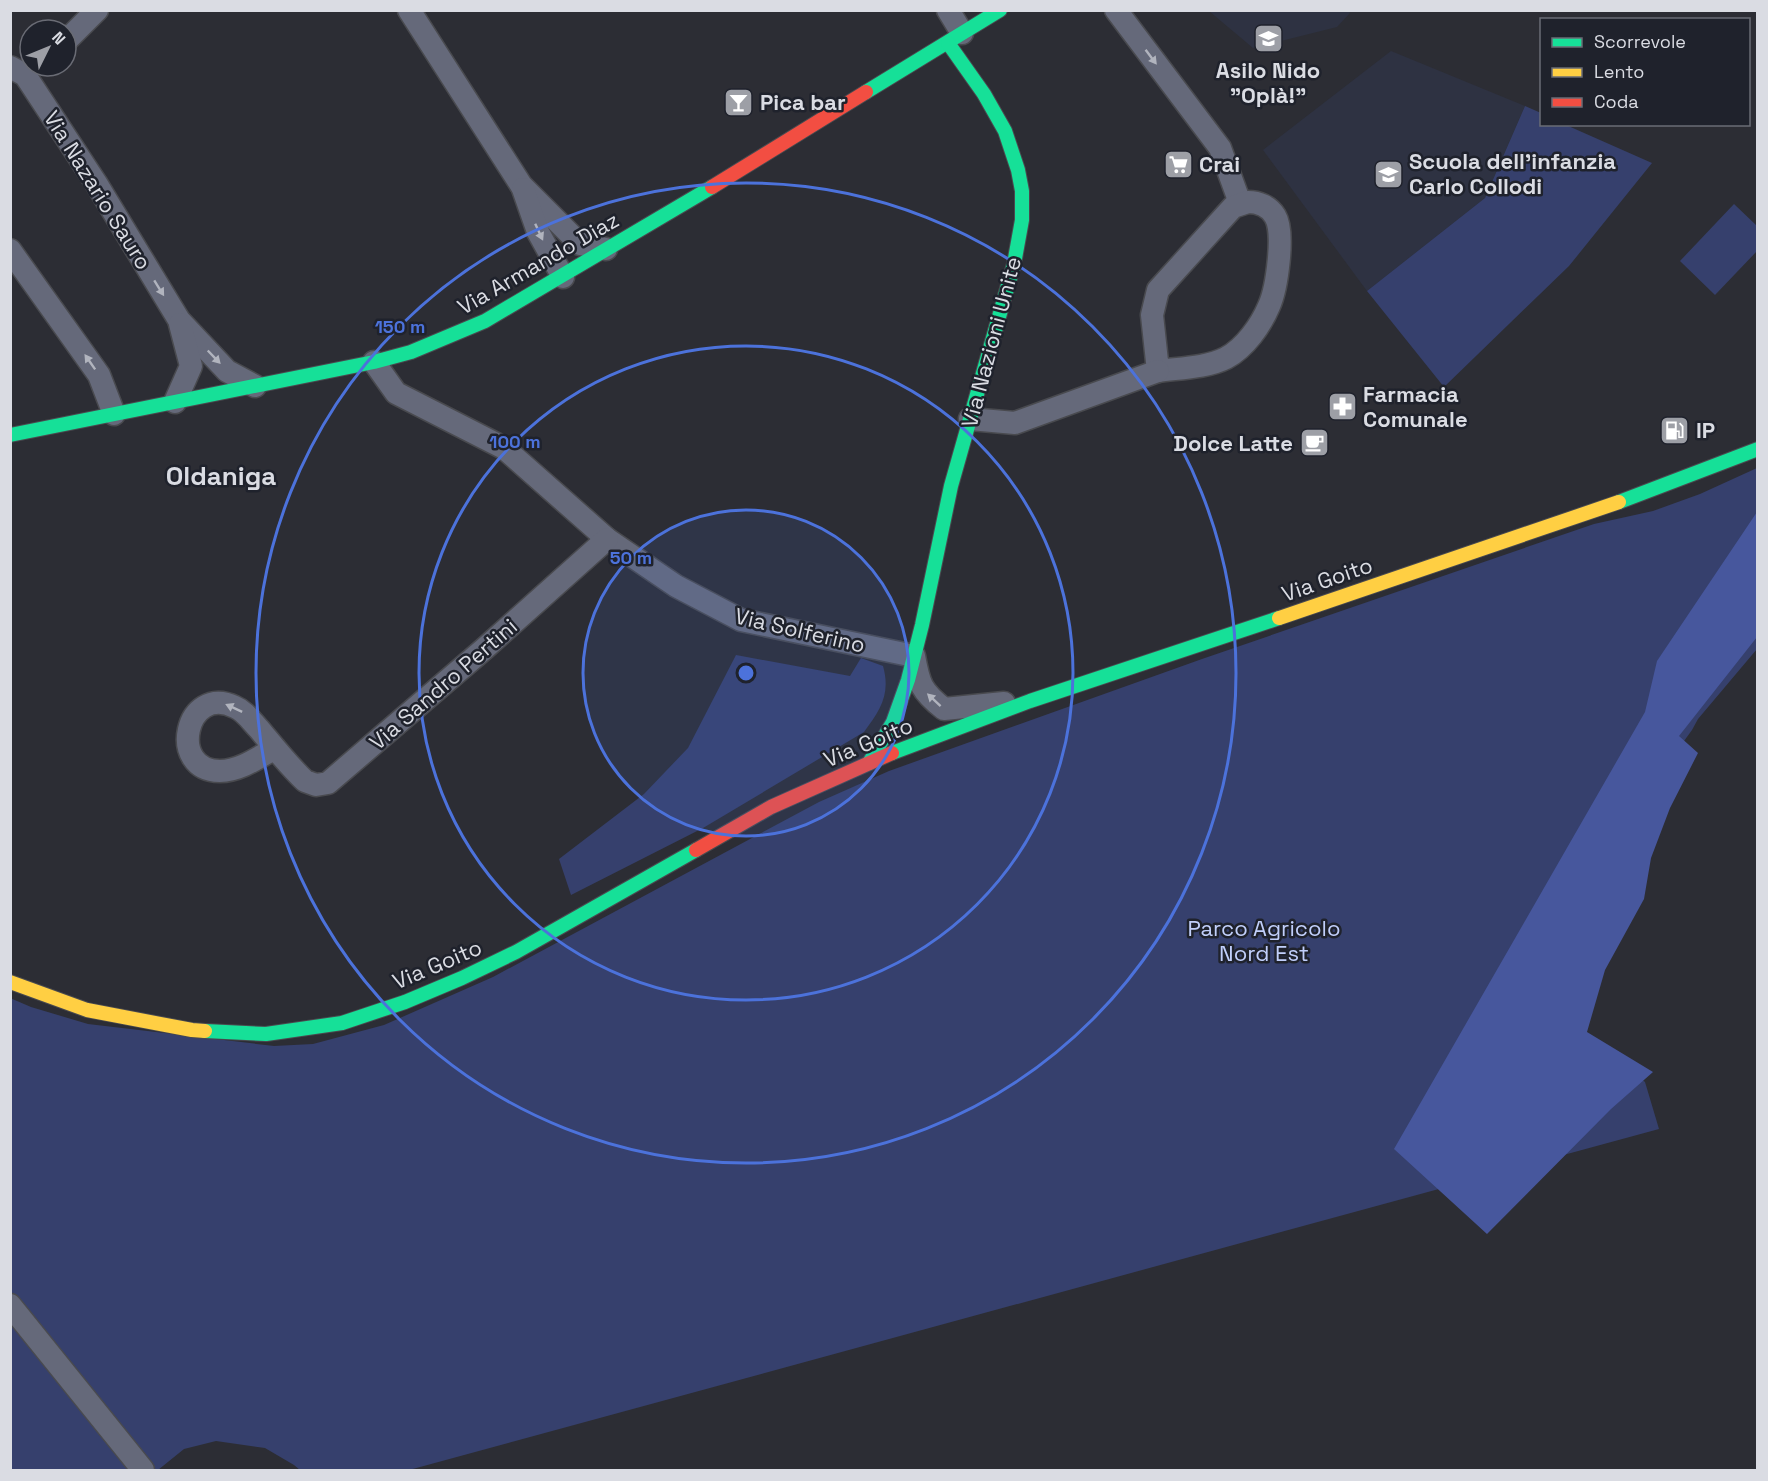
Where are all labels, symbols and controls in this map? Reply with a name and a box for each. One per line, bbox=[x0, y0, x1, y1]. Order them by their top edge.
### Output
north arrow bbox=[18, 18, 78, 78]
legend bbox=[1540, 18, 1750, 126]
school or university icon: Asilo Nido "Oplà!" bbox=[1252, 22, 1284, 54]
text: N bbox=[47, 27, 70, 49]
text: Scorrevole bbox=[1594, 30, 1686, 53]
one-way arrow bbox=[1145, 49, 1157, 65]
place label: Asilo Nido "Oplà!" bbox=[1216, 56, 1320, 109]
text: Lento bbox=[1594, 60, 1644, 83]
bar icon: Pica bar bbox=[723, 86, 755, 118]
place label: Pica bar bbox=[760, 88, 846, 116]
text: Coda bbox=[1594, 90, 1639, 113]
street label: Via Nazario Sauro bbox=[38, 105, 158, 275]
place label: Scuola dell'infanzia Carlo Collodi bbox=[1409, 147, 1616, 200]
supermarket icon: Crai bbox=[1162, 148, 1194, 180]
place label: Crai bbox=[1199, 150, 1240, 178]
school or university icon: Scuola dell'infanzia Carlo Collodi bbox=[1372, 158, 1404, 190]
street label: Via Armando Diaz bbox=[452, 205, 624, 321]
one-way arrow bbox=[534, 224, 543, 241]
street label: Via Nazioni Unite bbox=[955, 253, 1027, 431]
one-way arrow bbox=[154, 280, 165, 296]
text: 150 m bbox=[375, 315, 425, 338]
one-way arrow bbox=[206, 350, 220, 364]
one-way arrow bbox=[84, 354, 96, 369]
place label: Farmacia Comunale bbox=[1363, 380, 1468, 433]
pharmacy icon: Farmacia Comunale bbox=[1326, 391, 1358, 423]
fuel station icon: IP bbox=[1659, 414, 1691, 446]
place label: IP bbox=[1696, 416, 1715, 444]
cafe icon: Dolce Latte bbox=[1298, 427, 1330, 459]
place label: Dolce Latte bbox=[1173, 429, 1293, 457]
text: 100 m bbox=[489, 430, 541, 453]
district label: Oldaniga bbox=[166, 459, 276, 493]
text: 50 m bbox=[610, 546, 652, 569]
street label: Via Goito bbox=[1278, 550, 1376, 608]
street label: Via Solferino bbox=[732, 601, 868, 659]
street label: Via Sandro Pertini bbox=[363, 612, 523, 756]
centre of rings bbox=[736, 663, 756, 683]
one-way arrow bbox=[926, 693, 941, 707]
one-way arrow bbox=[225, 704, 243, 714]
street label: Via Goito bbox=[819, 711, 917, 773]
park label: Parco Agricolo Nord Est bbox=[1187, 914, 1341, 967]
street label: Via Goito bbox=[388, 933, 486, 995]

